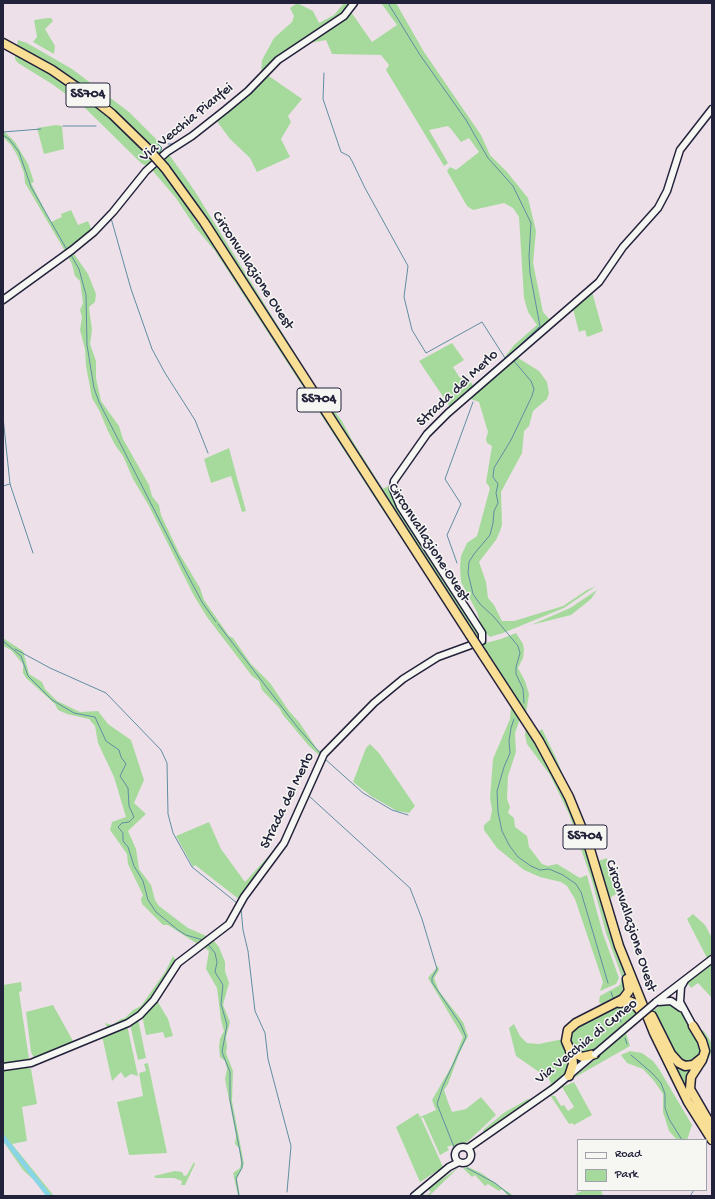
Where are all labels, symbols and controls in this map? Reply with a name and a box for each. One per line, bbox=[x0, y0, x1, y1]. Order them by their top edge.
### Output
street label: Via Vecchia Pianfei bbox=[136, 80, 238, 166]
road number: SS704 bbox=[66, 83, 110, 107]
street label: Circonvallazione Ovest bbox=[207, 208, 297, 334]
street label: Strada del Merlo bbox=[413, 347, 503, 431]
road number: SS704 bbox=[297, 388, 341, 412]
street label: Circonvallazione Ovest bbox=[383, 480, 473, 606]
street label: Strada del Merlo bbox=[257, 750, 319, 852]
road number: SS704 bbox=[563, 825, 607, 849]
street label: Circonvallazione Ovest bbox=[600, 858, 660, 994]
street label: Via Vecchia di Cuneo bbox=[532, 995, 642, 1089]
legend bbox=[577, 1139, 707, 1191]
text: Road bbox=[615, 1148, 641, 1162]
text: Park bbox=[615, 1168, 638, 1182]

